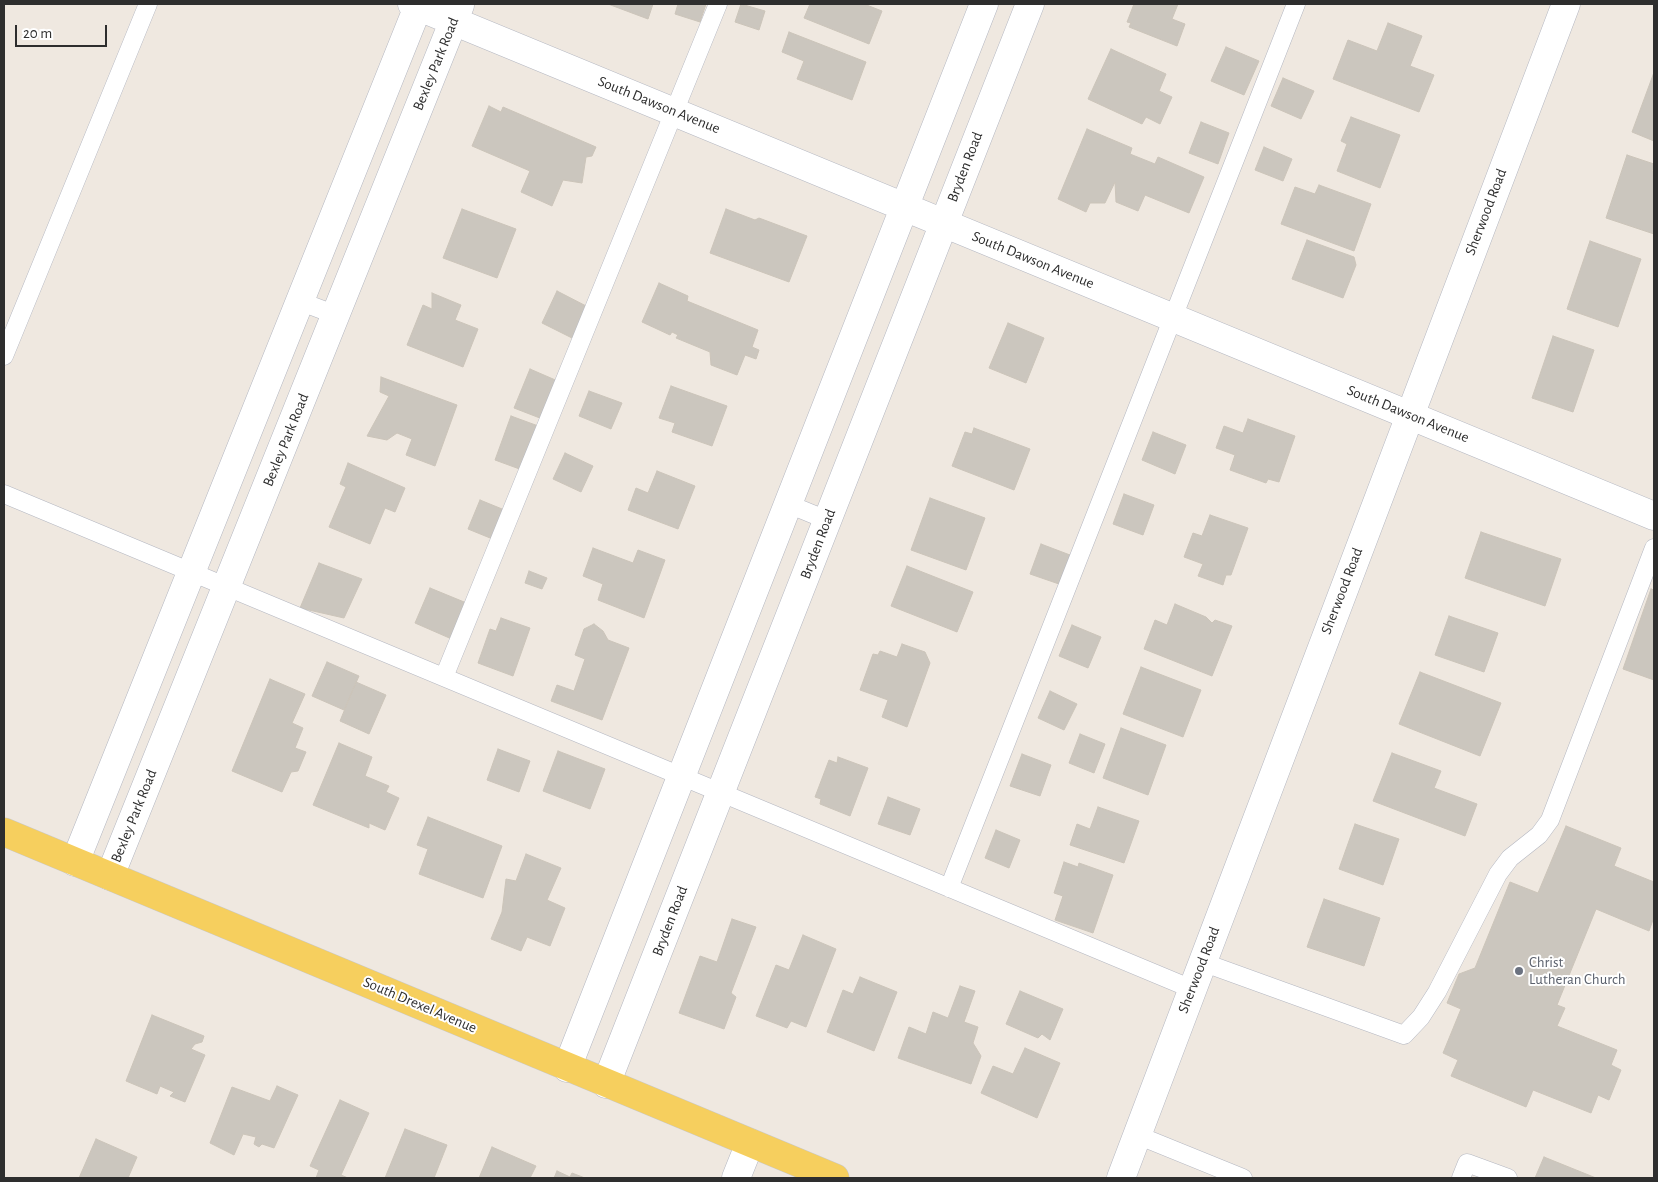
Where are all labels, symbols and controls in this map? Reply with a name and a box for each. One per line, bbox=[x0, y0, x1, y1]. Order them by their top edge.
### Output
scale bar bbox=[18, 15, 110, 47]
street label: Bexley Park Road bbox=[409, 15, 463, 113]
text: 20 m bbox=[23, 26, 52, 41]
street label: South Dawson Avenue bbox=[595, 72, 723, 138]
street label: Bryden Road bbox=[943, 129, 987, 205]
street label: Sherwood Road bbox=[1461, 166, 1511, 258]
street label: South Dawson Avenue bbox=[969, 227, 1097, 293]
street label: South Dawson Avenue bbox=[1344, 381, 1472, 447]
street label: Bexley Park Road bbox=[259, 391, 313, 489]
street label: Bryden Road bbox=[796, 506, 840, 582]
street label: Sherwood Road bbox=[1317, 545, 1367, 637]
street label: Bexley Park Road bbox=[107, 767, 161, 865]
street label: Bryden Road bbox=[648, 883, 692, 959]
street label: Sherwood Road bbox=[1174, 924, 1224, 1016]
place label: Christ Lutheran Church bbox=[1529, 953, 1626, 988]
marker: Christ Lutheran Church bbox=[1513, 965, 1525, 977]
street label: South Drexel Avenue bbox=[361, 973, 479, 1037]

